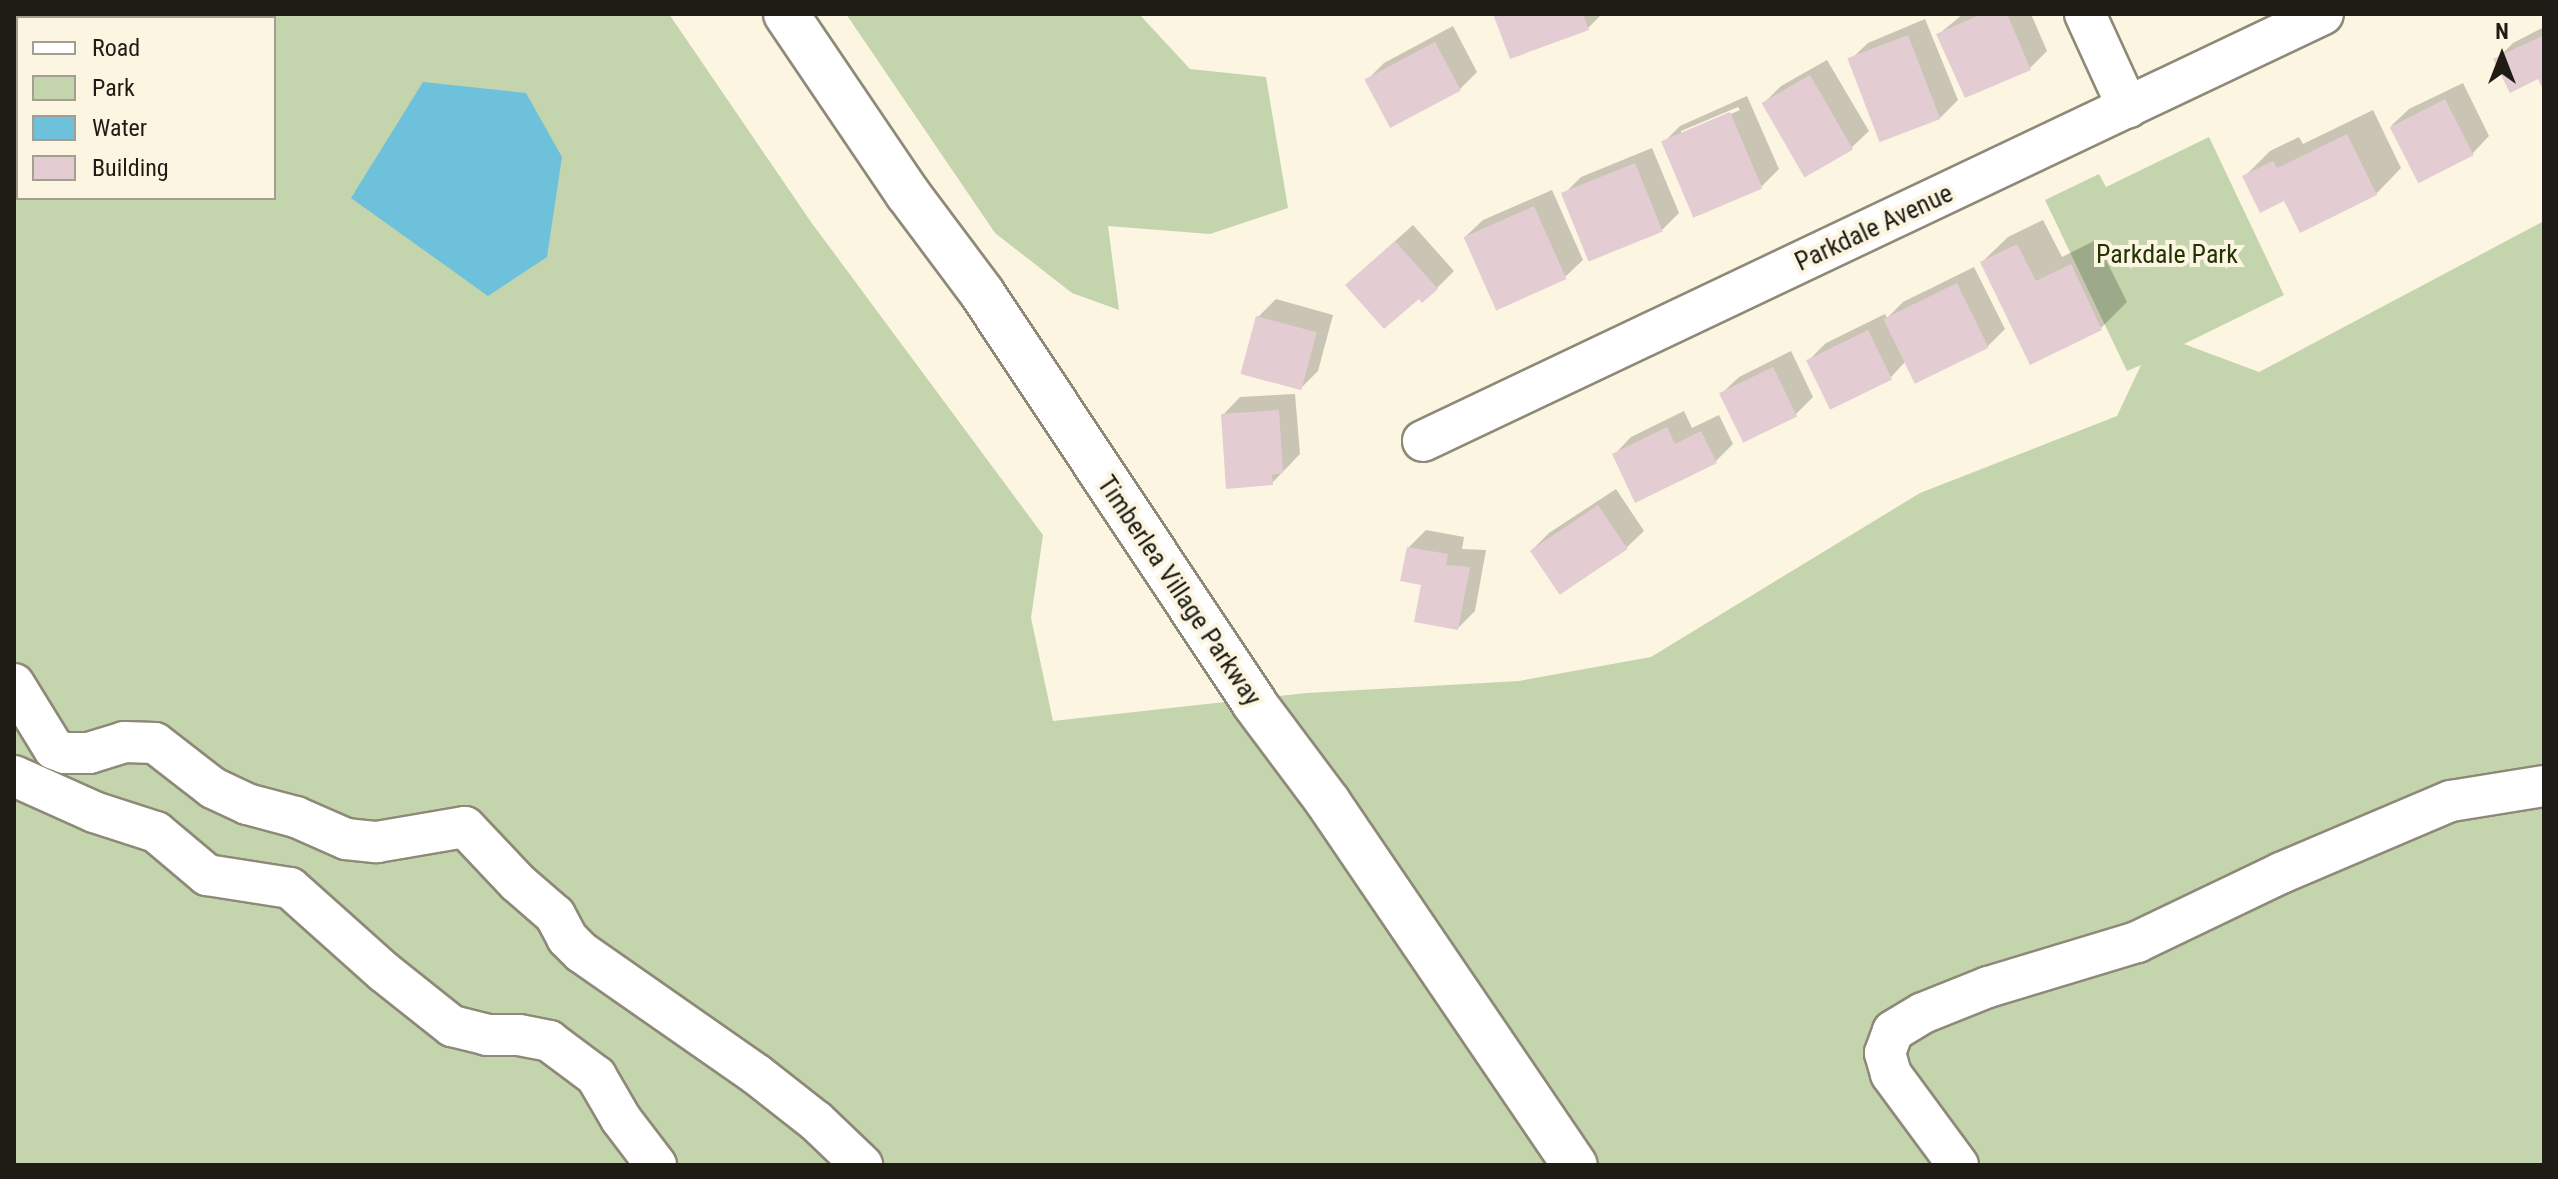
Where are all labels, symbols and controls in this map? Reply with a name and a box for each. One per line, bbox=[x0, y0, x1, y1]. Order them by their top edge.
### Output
legend bbox=[16, 16, 276, 200]
north arrow bbox=[2462, 16, 2542, 96]
text: N bbox=[2495, 19, 2509, 44]
text: Road bbox=[92, 34, 140, 62]
text: Park bbox=[92, 74, 135, 102]
text: Water bbox=[92, 114, 147, 142]
text: Building bbox=[92, 154, 169, 182]
street label: Parkdale Avenue bbox=[1790, 178, 1958, 278]
park label: Parkdale Park bbox=[2096, 239, 2238, 271]
street label: Timberlea Village Parkway bbox=[1090, 470, 1268, 712]

